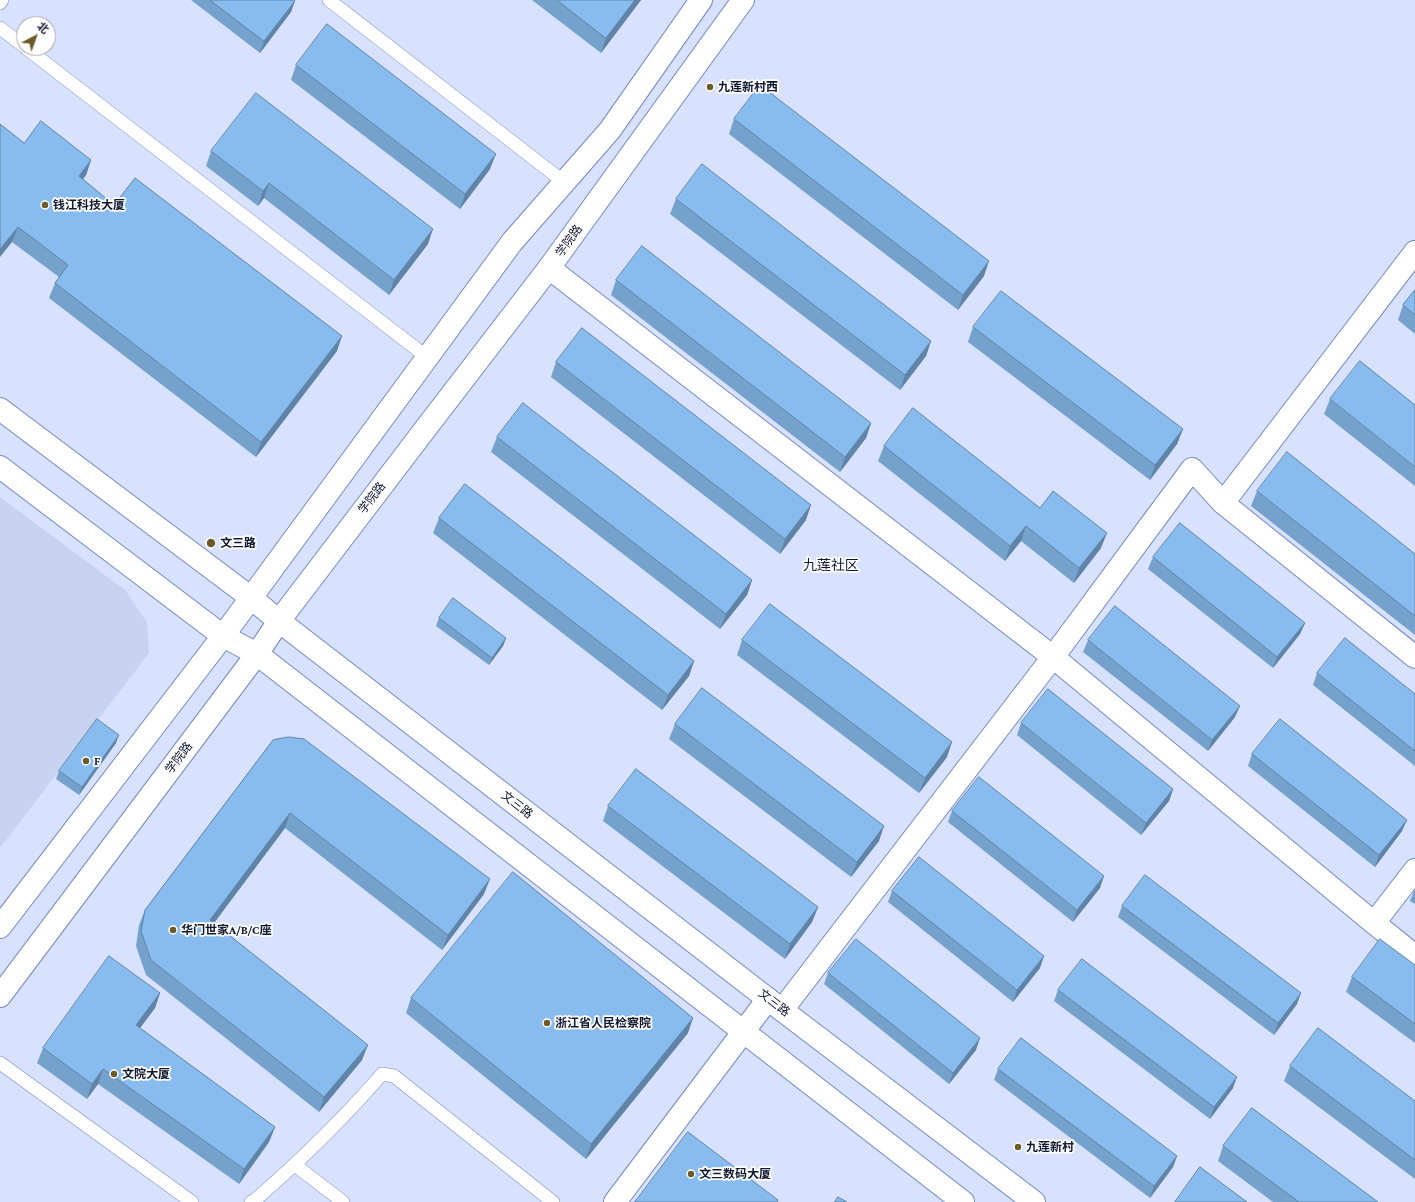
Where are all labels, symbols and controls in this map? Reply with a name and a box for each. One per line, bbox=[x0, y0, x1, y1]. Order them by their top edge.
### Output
north arrow bbox=[16, 16, 56, 56]
text: 北 bbox=[35, 20, 51, 36]
place label: 九莲新村西 bbox=[718, 80, 778, 94]
marker: 九莲新村西 bbox=[705, 82, 715, 92]
place label: 钱江科技大厦 bbox=[53, 198, 125, 212]
marker: 钱江科技大厦 bbox=[40, 200, 50, 210]
street label: 学院路 bbox=[553, 222, 585, 260]
street label: 学院路 bbox=[355, 479, 389, 517]
place label: 文三路 bbox=[220, 536, 256, 550]
marker: 文三路 bbox=[205, 537, 217, 549]
district label: 九莲社区 bbox=[803, 558, 859, 574]
street label: 学院路 bbox=[162, 739, 196, 777]
place label: F bbox=[94, 754, 100, 768]
marker: F bbox=[81, 756, 91, 766]
street label: 文三路 bbox=[498, 788, 536, 822]
place label: 华门世家A/B/C座 bbox=[181, 923, 271, 937]
marker: 华门世家A/B/C座 bbox=[168, 925, 178, 935]
street label: 文三路 bbox=[755, 986, 793, 1020]
place label: 浙江省人民检察院 bbox=[555, 1016, 651, 1030]
marker: 浙江省人民检察院 bbox=[542, 1018, 552, 1028]
place label: 文院大厦 bbox=[122, 1067, 170, 1081]
marker: 文院大厦 bbox=[109, 1069, 119, 1079]
place label: 九莲新村 bbox=[1026, 1140, 1074, 1154]
marker: 九莲新村 bbox=[1013, 1142, 1023, 1152]
place label: 文三数码大厦 bbox=[699, 1167, 771, 1181]
marker: 文三数码大厦 bbox=[686, 1169, 696, 1179]

